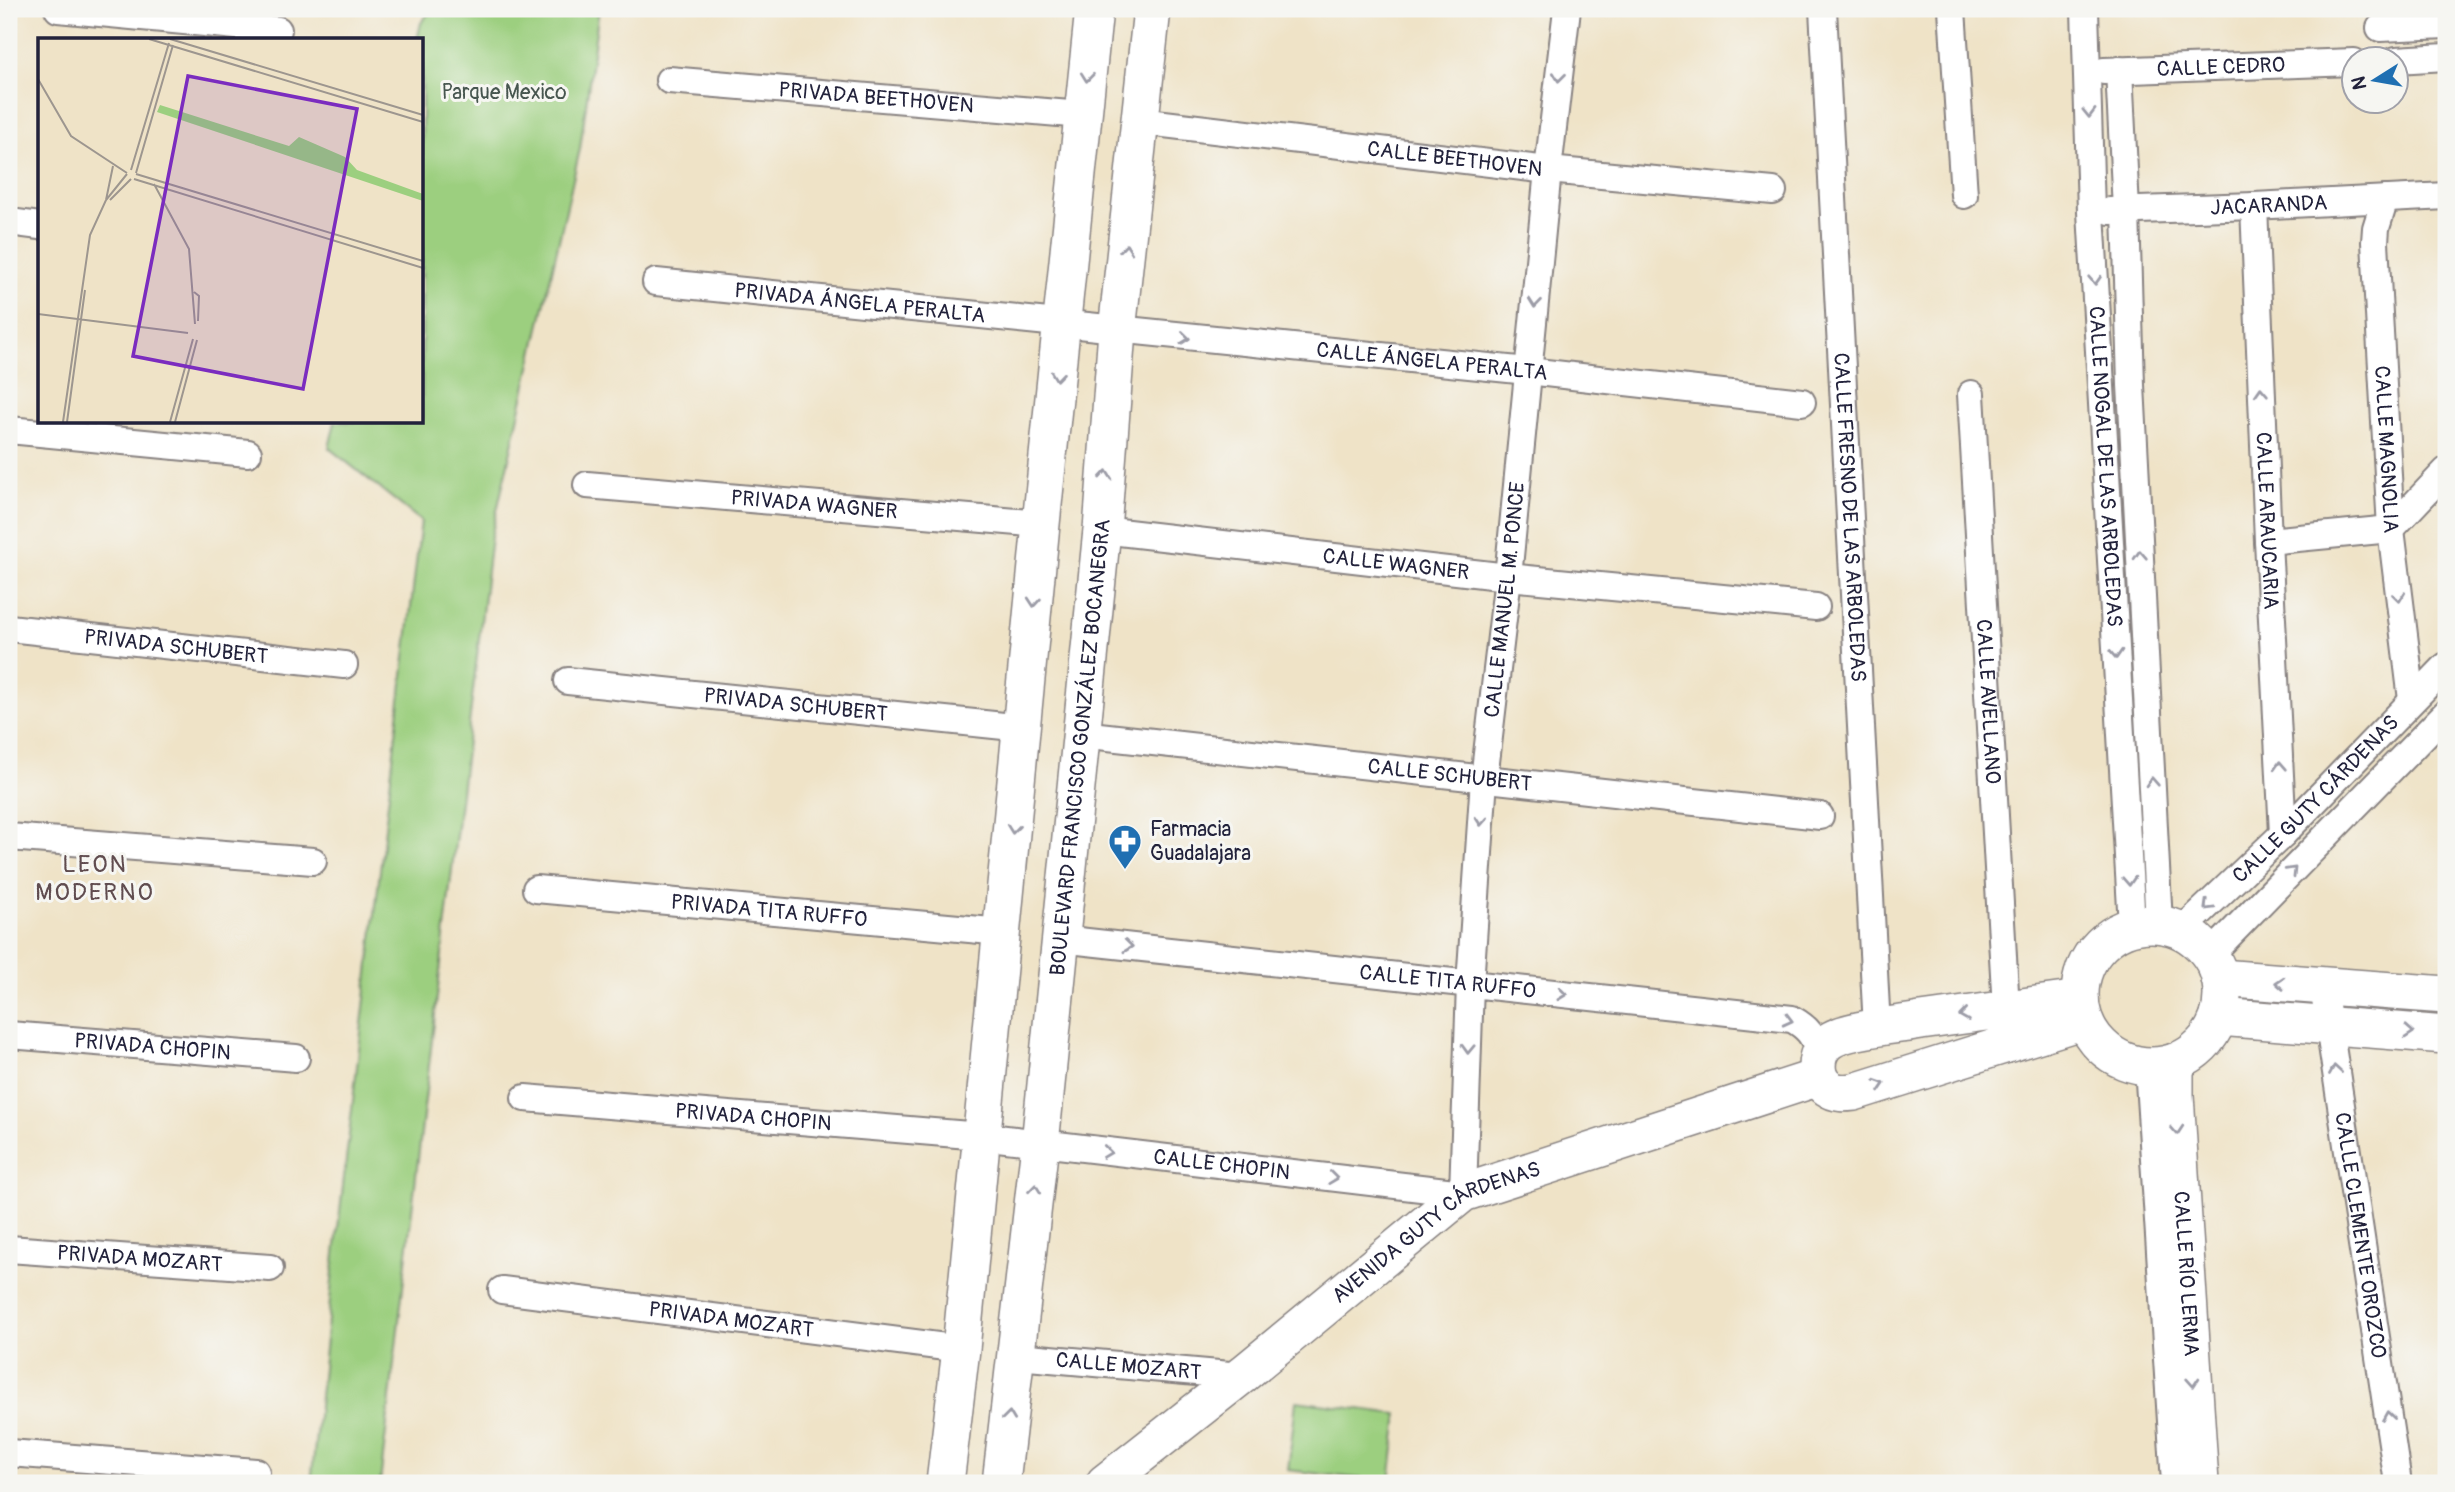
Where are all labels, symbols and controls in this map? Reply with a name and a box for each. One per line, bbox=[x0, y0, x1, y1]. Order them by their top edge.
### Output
inset map bbox=[38, 38, 424, 424]
north arrow bbox=[2340, 46, 2410, 116]
street label: CALLE CEDRO bbox=[2156, 51, 2286, 83]
one-way arrow bbox=[1079, 71, 1094, 82]
one-way arrow bbox=[1552, 71, 1567, 82]
text: N bbox=[2346, 74, 2372, 92]
street label: PRIVADA BEETHOVEN bbox=[778, 76, 975, 119]
park label: Parque Mexico bbox=[442, 79, 566, 106]
one-way arrow bbox=[2081, 108, 2097, 119]
street label: CALLE BEETHOVEN bbox=[1366, 135, 1544, 183]
street label: JACARANDA bbox=[2210, 189, 2328, 221]
one-way arrow bbox=[1118, 243, 1133, 254]
one-way arrow bbox=[2087, 275, 2102, 286]
street label: PRIVADA ÁNGELA PERALTA bbox=[733, 277, 987, 329]
one-way arrow bbox=[1528, 298, 1543, 309]
street label: CALLE NOGAL DE LAS ARBOLEDAS bbox=[2083, 305, 2128, 628]
one-way arrow bbox=[1179, 330, 1191, 345]
street label: CALLE ÁNGELA PERALTA bbox=[1315, 336, 1549, 387]
street label: CALLE FRESNO DE LAS ARBOLEDAS bbox=[1828, 352, 1872, 683]
street label: CALLE MAGNOLIA bbox=[2368, 365, 2405, 534]
one-way arrow bbox=[1049, 370, 1064, 382]
one-way arrow bbox=[2253, 386, 2268, 397]
street label: CALLE ARAUCARIA bbox=[2250, 431, 2285, 610]
one-way arrow bbox=[1098, 470, 1113, 481]
street label: CALLE MANUEL M. PONCE bbox=[1478, 481, 1531, 719]
street label: PRIVADA WAGNER bbox=[730, 484, 899, 525]
street label: BOULEVARD FRANCISCO GONZÁLEZ BOCANEGRA bbox=[1044, 518, 1116, 977]
street label: CALLE WAGNER bbox=[1321, 542, 1471, 586]
one-way arrow bbox=[2133, 549, 2148, 560]
one-way arrow bbox=[2392, 591, 2407, 603]
one-way arrow bbox=[1027, 597, 1042, 608]
street label: CALLE AVELLANO bbox=[1970, 618, 2007, 785]
street label: PRIVADA SCHUBERT bbox=[83, 623, 270, 670]
one-way arrow bbox=[2108, 648, 2123, 659]
street label: PRIVADA SCHUBERT bbox=[703, 682, 889, 727]
street label: CALLE GUTY CÁRDENAS bbox=[2226, 709, 2405, 889]
street label: CALLE SCHUBERT bbox=[1366, 752, 1534, 797]
one-way arrow bbox=[2272, 760, 2287, 771]
one-way arrow bbox=[2145, 776, 2160, 787]
place label: Farmacia Guadalajara bbox=[1150, 816, 1251, 867]
one-way arrow bbox=[1474, 816, 1489, 827]
pharmacy icon: Farmacia Guadalajara bbox=[1106, 822, 1144, 871]
one-way arrow bbox=[1005, 823, 1020, 835]
district label: LEON MODERNO bbox=[35, 850, 155, 907]
one-way arrow bbox=[2284, 867, 2297, 880]
one-way arrow bbox=[2121, 876, 2136, 887]
street label: PRIVADA TITA RUFFO bbox=[670, 888, 868, 933]
one-way arrow bbox=[2203, 897, 2216, 910]
one-way arrow bbox=[1123, 939, 1134, 954]
street label: CALLE TITA RUFFO bbox=[1358, 958, 1537, 1004]
one-way arrow bbox=[2275, 976, 2286, 991]
one-way arrow bbox=[1557, 986, 1568, 1001]
one-way arrow bbox=[1958, 1008, 1970, 1023]
one-way arrow bbox=[1782, 1012, 1794, 1026]
one-way arrow bbox=[2403, 1025, 2414, 1040]
street label: PRIVADA CHOPIN bbox=[73, 1027, 232, 1066]
one-way arrow bbox=[1460, 1044, 1476, 1054]
one-way arrow bbox=[2328, 1064, 2343, 1076]
one-way arrow bbox=[1873, 1078, 1885, 1093]
street label: PRIVADA CHOPIN bbox=[674, 1097, 833, 1137]
street label: CALLE CLEMENTE OROZCO bbox=[2329, 1111, 2392, 1360]
one-way arrow bbox=[2169, 1125, 2184, 1136]
street label: CALLE CHOPIN bbox=[1152, 1143, 1291, 1186]
one-way arrow bbox=[1102, 1144, 1113, 1159]
street label: AVENIDA GUTY CÁRDENAS bbox=[1326, 1155, 1544, 1309]
one-way arrow bbox=[1328, 1170, 1339, 1185]
one-way arrow bbox=[1027, 1184, 1042, 1195]
street label: CALLE RÍO LERMA bbox=[2168, 1190, 2205, 1357]
street label: PRIVADA MOZART bbox=[56, 1239, 224, 1278]
street label: PRIVADA MOZART bbox=[647, 1295, 815, 1343]
street label: CALLE MOZART bbox=[1055, 1346, 1203, 1386]
one-way arrow bbox=[2186, 1377, 2201, 1388]
one-way arrow bbox=[1002, 1410, 1017, 1421]
one-way arrow bbox=[2381, 1410, 2396, 1422]

